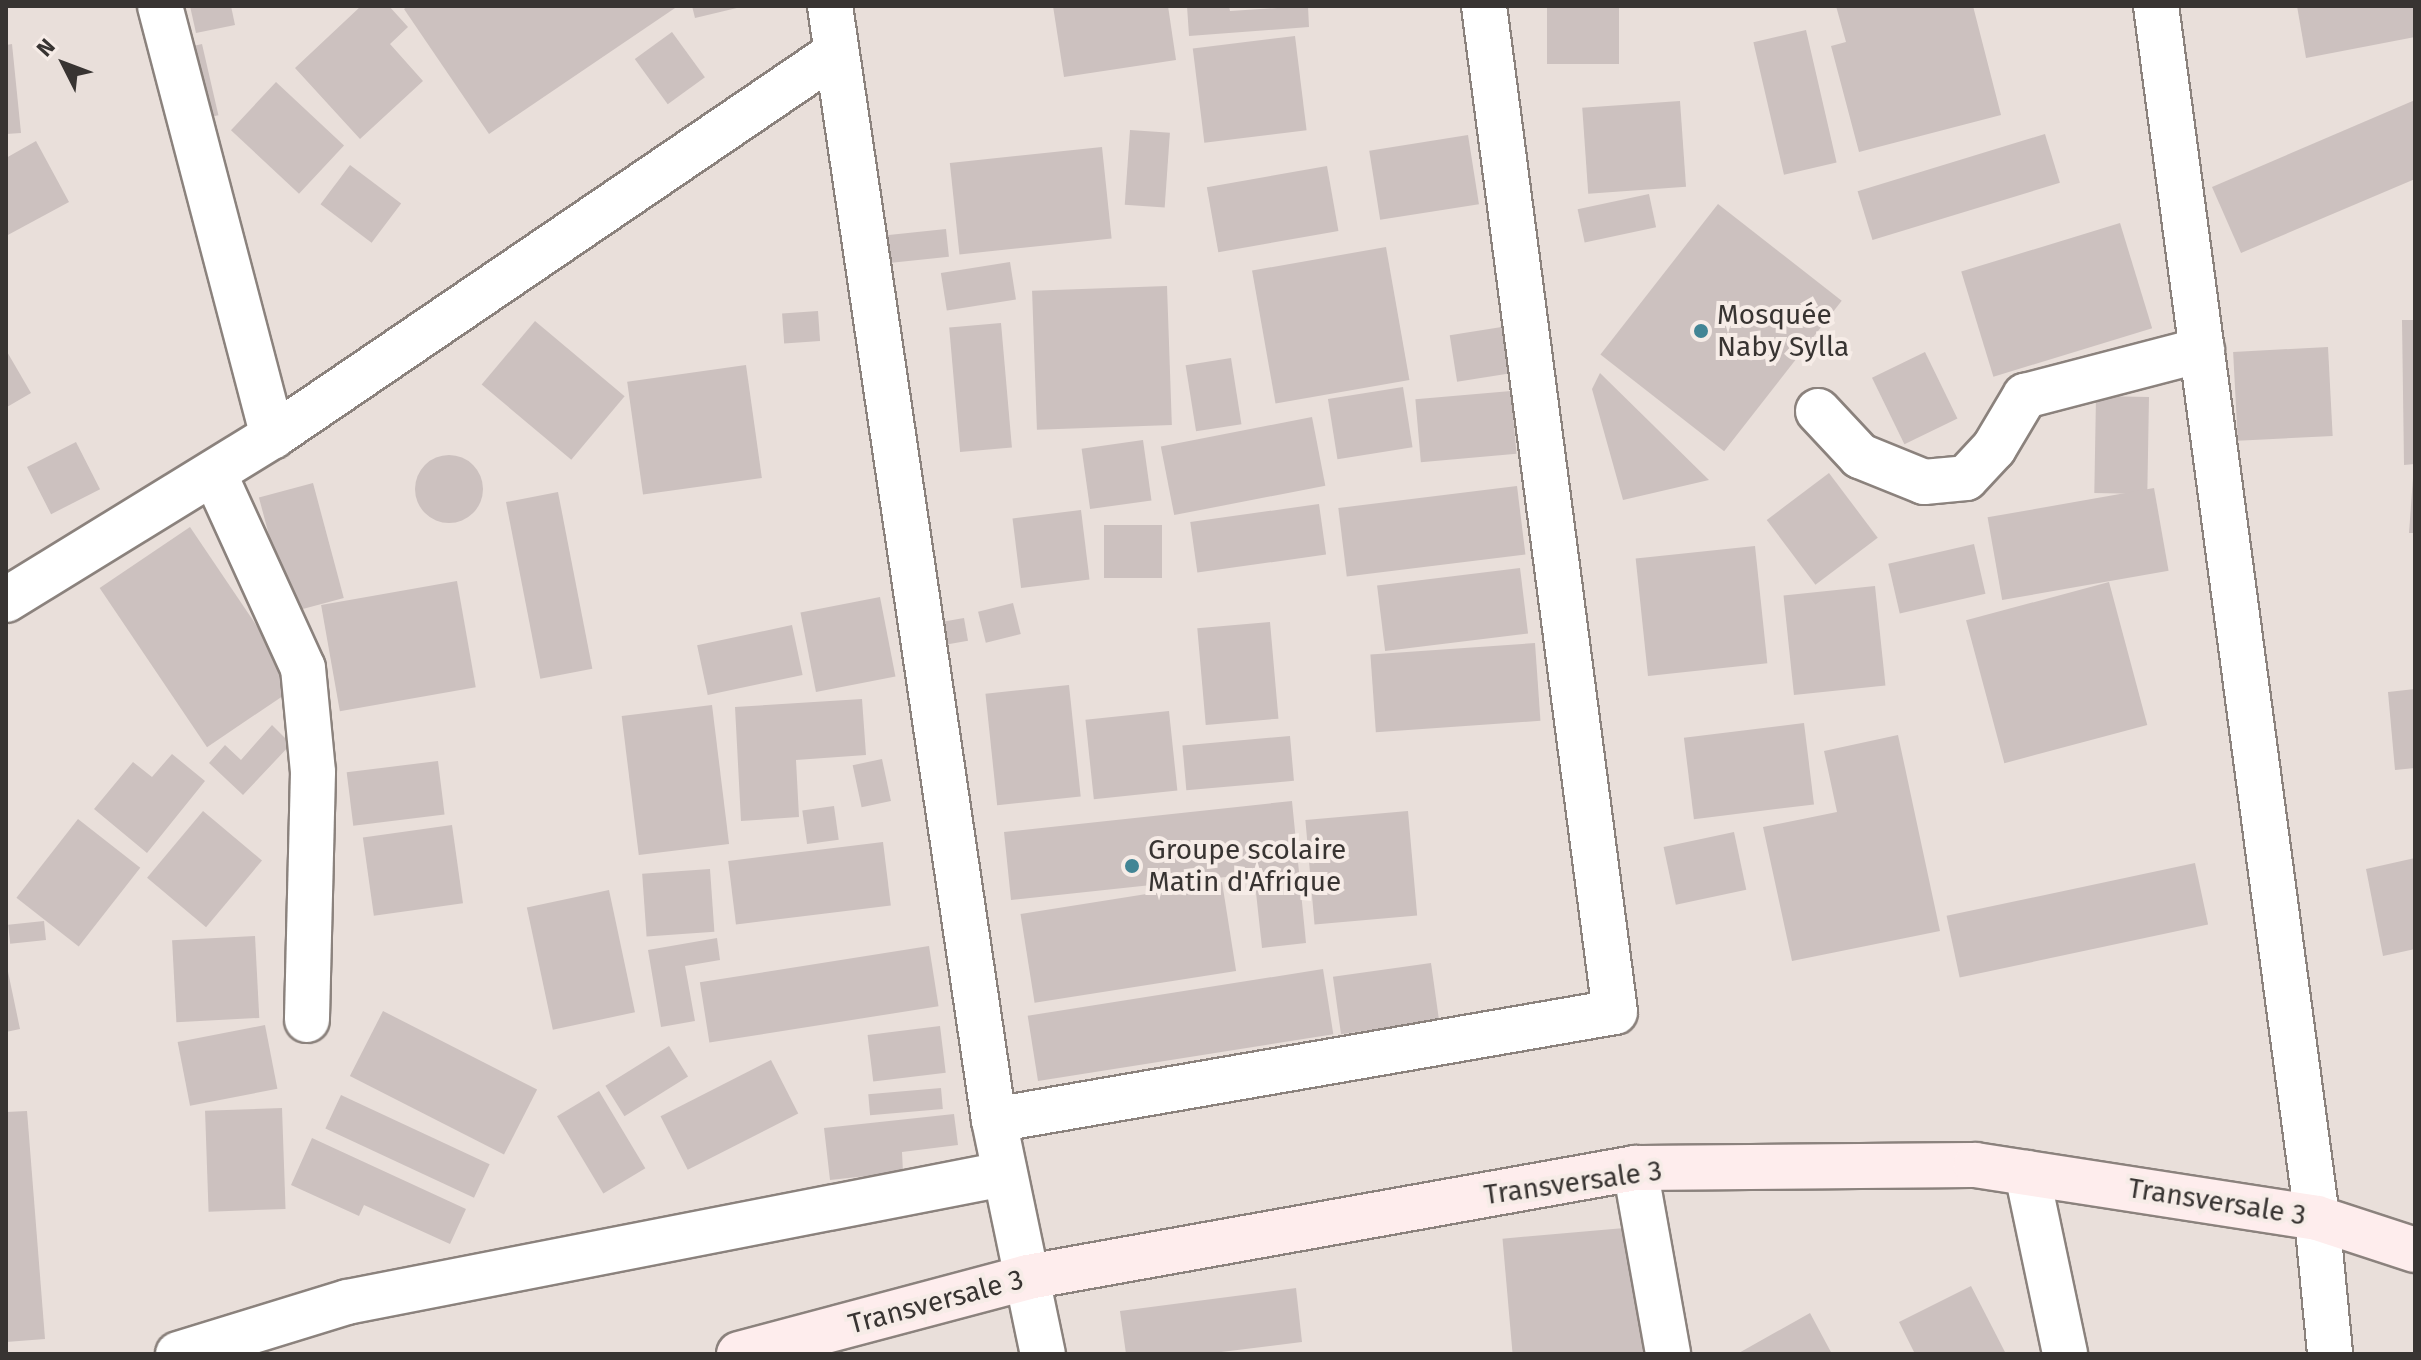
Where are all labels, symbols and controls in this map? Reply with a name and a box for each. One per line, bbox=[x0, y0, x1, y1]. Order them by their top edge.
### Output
north arrow bbox=[24, 24, 104, 104]
text: N bbox=[31, 33, 61, 62]
place label: Mosquée Naby Sylla bbox=[1717, 298, 1849, 364]
marker: Mosquée Naby Sylla bbox=[1692, 322, 1710, 340]
place label: Groupe scolaire Matin d'Afrique bbox=[1148, 833, 1346, 899]
marker: Groupe scolaire Matin d'Afrique bbox=[1123, 857, 1141, 875]
street label: Transversale 3 bbox=[1482, 1154, 1664, 1212]
street label: Transversale 3 bbox=[2126, 1171, 2308, 1233]
street label: Transversale 3 bbox=[845, 1263, 1027, 1341]

